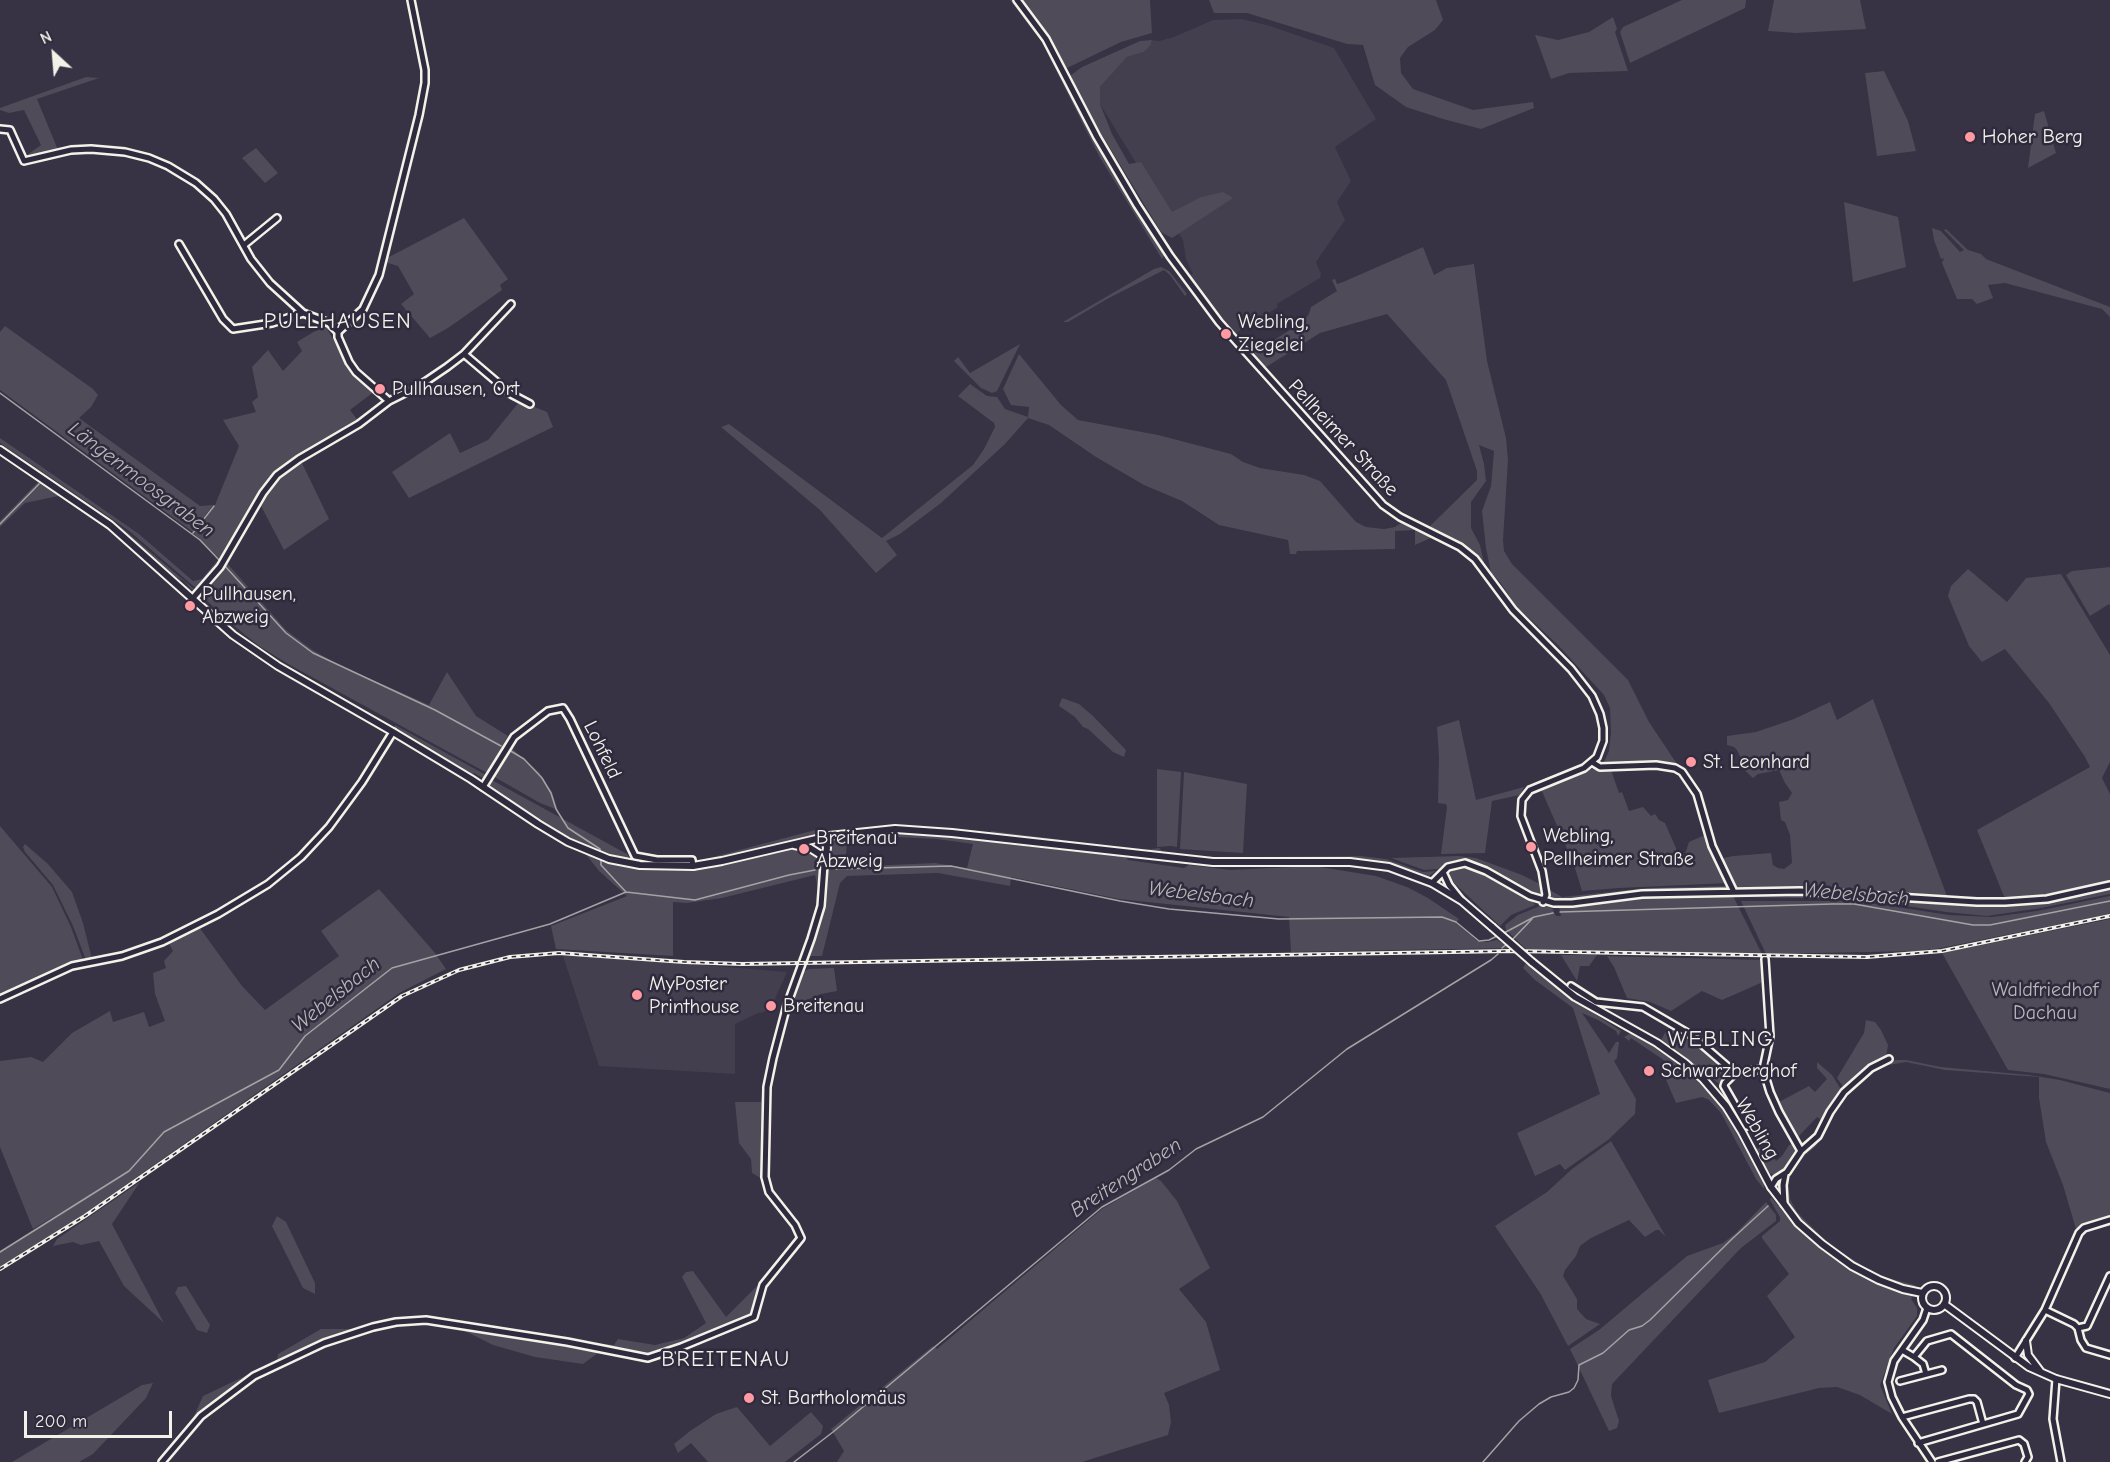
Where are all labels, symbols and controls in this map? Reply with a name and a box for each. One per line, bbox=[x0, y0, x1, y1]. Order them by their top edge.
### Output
north arrow bbox=[24, 24, 84, 84]
text: N bbox=[37, 27, 55, 48]
place label: Hoher Berg bbox=[1982, 125, 2083, 149]
marker: Hoher Berg bbox=[1963, 130, 1977, 144]
district label: PULLHAUSEN bbox=[264, 309, 412, 335]
place label: Webling, Ziegelei bbox=[1238, 310, 1309, 357]
marker: Webling, Ziegelei bbox=[1219, 327, 1233, 341]
street label: Pellheimer Straße bbox=[1283, 375, 1403, 501]
place label: Pullhausen, Ort bbox=[392, 377, 519, 401]
marker: Pullhausen, Ort bbox=[373, 382, 387, 396]
water label: Längenmoosgraben bbox=[63, 417, 219, 543]
place label: Pullhausen, Abzweig bbox=[202, 582, 296, 629]
marker: Pullhausen, Abzweig bbox=[183, 599, 197, 613]
street label: Lohfeld bbox=[578, 717, 626, 783]
place label: St. Leonhard bbox=[1703, 750, 1810, 774]
marker: St. Leonhard bbox=[1684, 755, 1698, 769]
place label: Webling, Pellheimer Straße bbox=[1543, 824, 1694, 871]
place label: Breitenau Abzweig bbox=[816, 826, 897, 873]
marker: Webling, Pellheimer Straße bbox=[1524, 840, 1538, 854]
marker: Breitenau Abzweig bbox=[797, 842, 811, 856]
water label: Webelsbach bbox=[1147, 876, 1255, 914]
water label: Webelsbach bbox=[1802, 878, 1910, 912]
water label: Webelsbach bbox=[287, 952, 385, 1038]
place label: MyPoster Printhouse bbox=[649, 972, 739, 1019]
park label: Waldfriedhof Dachau bbox=[1992, 978, 2098, 1025]
marker: MyPoster Printhouse bbox=[630, 988, 644, 1002]
place label: Breitenau bbox=[783, 994, 864, 1018]
marker: Breitenau bbox=[764, 999, 778, 1013]
district label: WEBLING bbox=[1668, 1027, 1774, 1053]
place label: Schwarzberghof bbox=[1661, 1059, 1796, 1083]
marker: Schwarzberghof bbox=[1642, 1064, 1656, 1078]
street label: Webling bbox=[1730, 1094, 1784, 1164]
water label: Breitengraben bbox=[1066, 1133, 1186, 1223]
district label: BREITENAU bbox=[661, 1347, 791, 1373]
place label: St. Bartholomäus bbox=[761, 1386, 906, 1410]
marker: St. Bartholomäus bbox=[742, 1391, 756, 1405]
scale bar bbox=[27, 1399, 176, 1437]
text: 200 m bbox=[35, 1411, 87, 1432]

